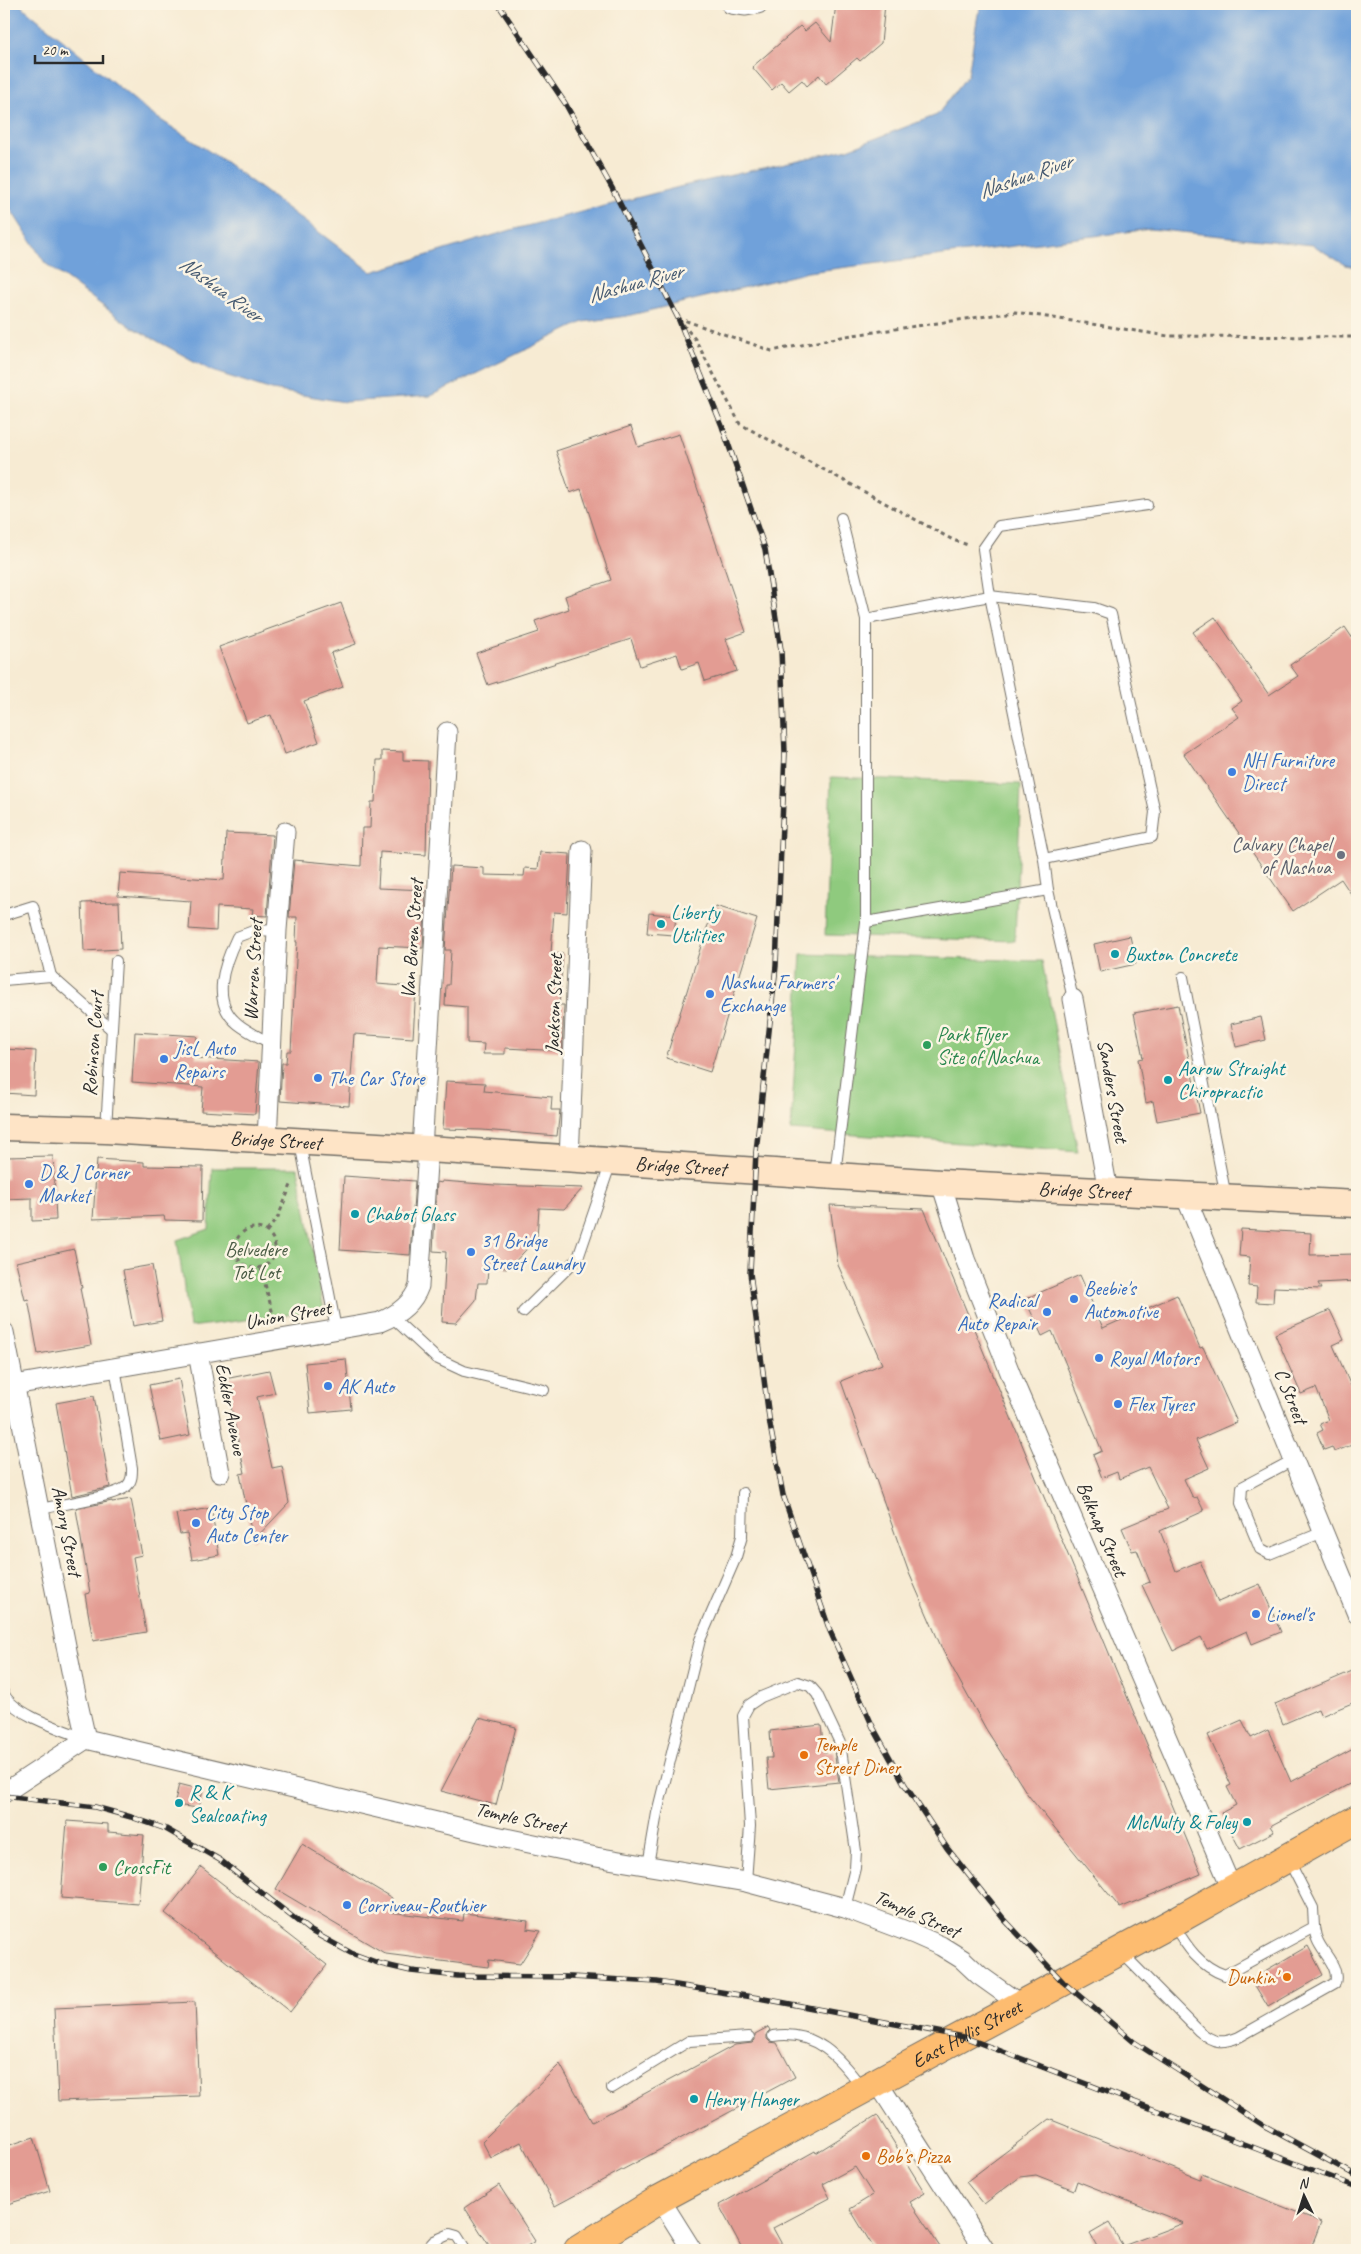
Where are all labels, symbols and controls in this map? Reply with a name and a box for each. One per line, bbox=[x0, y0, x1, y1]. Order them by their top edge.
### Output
scale bar bbox=[35, 32, 102, 64]
text: 20 m bbox=[42, 41, 69, 60]
water label: Nashua River bbox=[975, 147, 1079, 204]
water label: Nashua River bbox=[174, 250, 271, 330]
water label: Nashua River bbox=[585, 257, 689, 308]
place label: NH Furniture Direct bbox=[1242, 748, 1335, 796]
marker: NH Furniture Direct bbox=[1226, 766, 1238, 778]
place label: Calvary Chapel of Nashua bbox=[1232, 832, 1335, 880]
marker: Calvary Chapel of Nashua bbox=[1335, 849, 1347, 861]
street label: Van Buren Street bbox=[395, 875, 429, 999]
place label: Liberty Utilities bbox=[671, 900, 725, 948]
street label: Warren Street bbox=[238, 915, 268, 1021]
marker: Liberty Utilities bbox=[655, 918, 667, 930]
place label: Buxton Concrete bbox=[1125, 942, 1238, 967]
marker: Buxton Concrete bbox=[1109, 948, 1121, 960]
street label: Jackson Street bbox=[540, 951, 568, 1055]
place label: Nashua Farmers' Exchange bbox=[720, 970, 839, 1018]
street label: Robinson Court bbox=[77, 988, 109, 1097]
marker: Nashua Farmers' Exchange bbox=[704, 988, 716, 1000]
place label: Park Flyer Site of Nashua bbox=[937, 1022, 1041, 1070]
place label: JisL Auto Repairs bbox=[173, 1036, 236, 1084]
street label: Sanders Street bbox=[1092, 1038, 1135, 1147]
marker: Park Flyer Site of Nashua bbox=[921, 1039, 933, 1051]
marker: JisL Auto Repairs bbox=[158, 1053, 170, 1065]
place label: Aarow Straight Chiropractic bbox=[1178, 1056, 1287, 1104]
place label: The Car Store bbox=[328, 1066, 426, 1091]
marker: The Car Store bbox=[312, 1072, 324, 1084]
marker: Aarow Straight Chiropractic bbox=[1162, 1074, 1174, 1086]
street label: Bridge Street bbox=[229, 1125, 325, 1155]
street label: Bridge Street bbox=[634, 1150, 731, 1181]
place label: D & J Corner Market bbox=[39, 1160, 131, 1208]
street label: Bridge Street bbox=[1038, 1175, 1134, 1205]
marker: D & J Corner Market bbox=[23, 1178, 35, 1190]
place label: Chabot Glass bbox=[365, 1202, 457, 1227]
marker: Chabot Glass bbox=[349, 1208, 361, 1220]
place label: 31 Bridge Street Laundry bbox=[481, 1228, 587, 1276]
park label: Belvedere Tot Lot bbox=[225, 1237, 288, 1285]
marker: 31 Bridge Street Laundry bbox=[465, 1246, 477, 1258]
place label: Beebie's Automotive bbox=[1084, 1276, 1159, 1324]
place label: Radical Auto Repair bbox=[957, 1288, 1041, 1336]
marker: Beebie's Automotive bbox=[1068, 1293, 1080, 1305]
street label: Union Street bbox=[243, 1295, 335, 1335]
marker: Radical Auto Repair bbox=[1041, 1306, 1053, 1318]
place label: Royal Motors bbox=[1109, 1346, 1201, 1371]
marker: Royal Motors bbox=[1093, 1352, 1105, 1364]
street label: Eckler Avenue bbox=[210, 1361, 252, 1458]
street label: C Street bbox=[1269, 1365, 1315, 1430]
place label: AK Auto bbox=[338, 1374, 396, 1399]
marker: AK Auto bbox=[322, 1380, 334, 1392]
place label: Flex Tyres bbox=[1128, 1392, 1196, 1417]
marker: Flex Tyres bbox=[1112, 1398, 1124, 1410]
street label: Belknap Street bbox=[1071, 1478, 1134, 1582]
street label: Amory Street bbox=[46, 1484, 89, 1581]
place label: City Stop Auto Center bbox=[206, 1500, 289, 1548]
marker: City Stop Auto Center bbox=[190, 1517, 202, 1529]
place label: Lionel's bbox=[1266, 1602, 1316, 1627]
marker: Lionel's bbox=[1250, 1608, 1262, 1620]
place label: Temple Street Diner bbox=[814, 1732, 902, 1780]
marker: Temple Street Diner bbox=[798, 1749, 810, 1761]
place label: R & K Sealcoating bbox=[189, 1780, 267, 1828]
street label: Temple Street bbox=[473, 1796, 570, 1840]
marker: R & K Sealcoating bbox=[173, 1797, 185, 1809]
place label: McNulty & Foley bbox=[1127, 1810, 1238, 1835]
marker: McNulty & Foley bbox=[1241, 1816, 1253, 1828]
place label: CrossFit bbox=[113, 1855, 172, 1880]
marker: CrossFit bbox=[97, 1861, 109, 1873]
street label: Temple Street bbox=[870, 1884, 967, 1945]
place label: Corriveau-Routhier bbox=[357, 1893, 487, 1918]
marker: Corriveau-Routhier bbox=[341, 1899, 353, 1911]
place label: Dunkin' bbox=[1227, 1965, 1281, 1990]
marker: Dunkin' bbox=[1281, 1971, 1293, 1983]
street label: East Hollis Street bbox=[907, 1993, 1028, 2073]
place label: Henry Hanger bbox=[704, 2087, 801, 2112]
marker: Henry Hanger bbox=[688, 2093, 700, 2105]
place label: Bob's Pizza bbox=[876, 2144, 952, 2169]
marker: Bob's Pizza bbox=[860, 2150, 872, 2162]
north arrow bbox=[1278, 2172, 1328, 2222]
text: N bbox=[1298, 2175, 1310, 2192]

